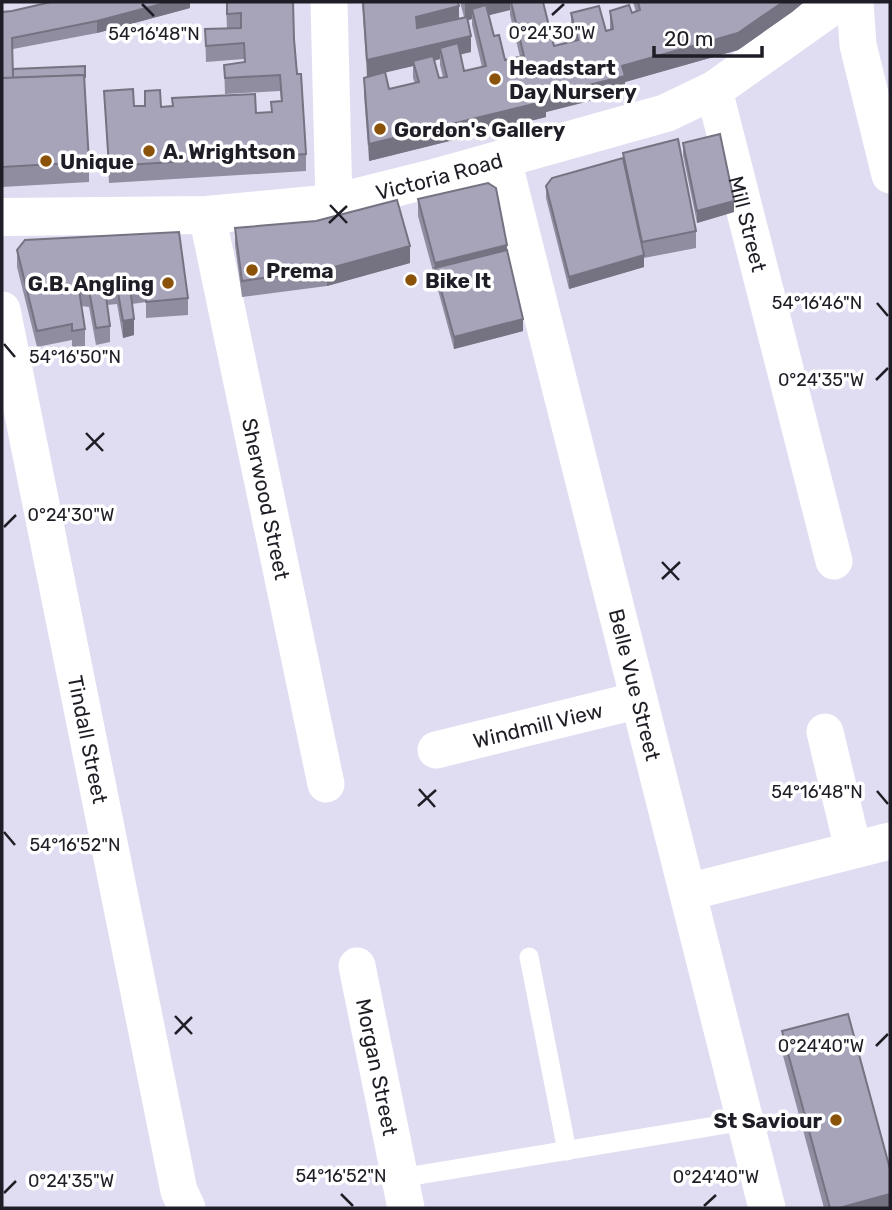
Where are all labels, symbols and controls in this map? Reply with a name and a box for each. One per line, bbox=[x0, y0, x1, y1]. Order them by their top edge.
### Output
scale bar bbox=[654, 14, 762, 58]
text: 0°24'30"W bbox=[509, 22, 595, 44]
text: 54°16'48"N bbox=[108, 23, 200, 45]
text: 20 m bbox=[664, 26, 713, 51]
place label: Headstart Day Nursery bbox=[509, 55, 637, 104]
marker: Headstart Day Nursery bbox=[487, 71, 503, 87]
place label: Gordon's Gallery bbox=[394, 117, 566, 142]
marker: Gordon's Gallery bbox=[372, 121, 388, 137]
place label: A. Wrightson bbox=[163, 139, 296, 164]
marker: A. Wrightson bbox=[141, 143, 157, 159]
street label: Victoria Road bbox=[373, 147, 505, 205]
place label: Unique bbox=[60, 149, 134, 174]
marker: Unique bbox=[38, 153, 54, 169]
street label: Mill Street bbox=[724, 173, 772, 274]
place label: Prema bbox=[266, 258, 334, 283]
marker: Prema bbox=[244, 262, 260, 278]
place label: Bike It bbox=[425, 268, 491, 293]
place label: G.B. Angling bbox=[28, 271, 154, 296]
marker: Bike It bbox=[403, 272, 419, 288]
marker: G.B. Angling bbox=[160, 275, 176, 291]
text: 54°16'46"N bbox=[772, 292, 862, 314]
text: 54°16'50"N bbox=[29, 346, 121, 368]
text: 0°24'35"W bbox=[778, 369, 864, 391]
street label: Sherwood Street bbox=[237, 416, 295, 582]
text: 0°24'30"W bbox=[28, 504, 114, 526]
street label: Belle Vue Street bbox=[604, 606, 666, 763]
street label: Tindall Street bbox=[63, 673, 113, 806]
street label: Windmill View bbox=[470, 697, 606, 753]
text: 54°16'48"N bbox=[771, 781, 863, 803]
text: 54°16'52"N bbox=[29, 834, 121, 856]
street label: Morgan Street bbox=[351, 996, 404, 1138]
text: 0°24'40"W bbox=[778, 1035, 864, 1057]
place label: St Saviour bbox=[713, 1108, 822, 1133]
marker: St Saviour bbox=[828, 1112, 844, 1128]
text: 54°16'52"N bbox=[295, 1165, 387, 1187]
text: 0°24'40"W bbox=[673, 1166, 759, 1188]
text: 0°24'35"W bbox=[28, 1170, 114, 1192]

